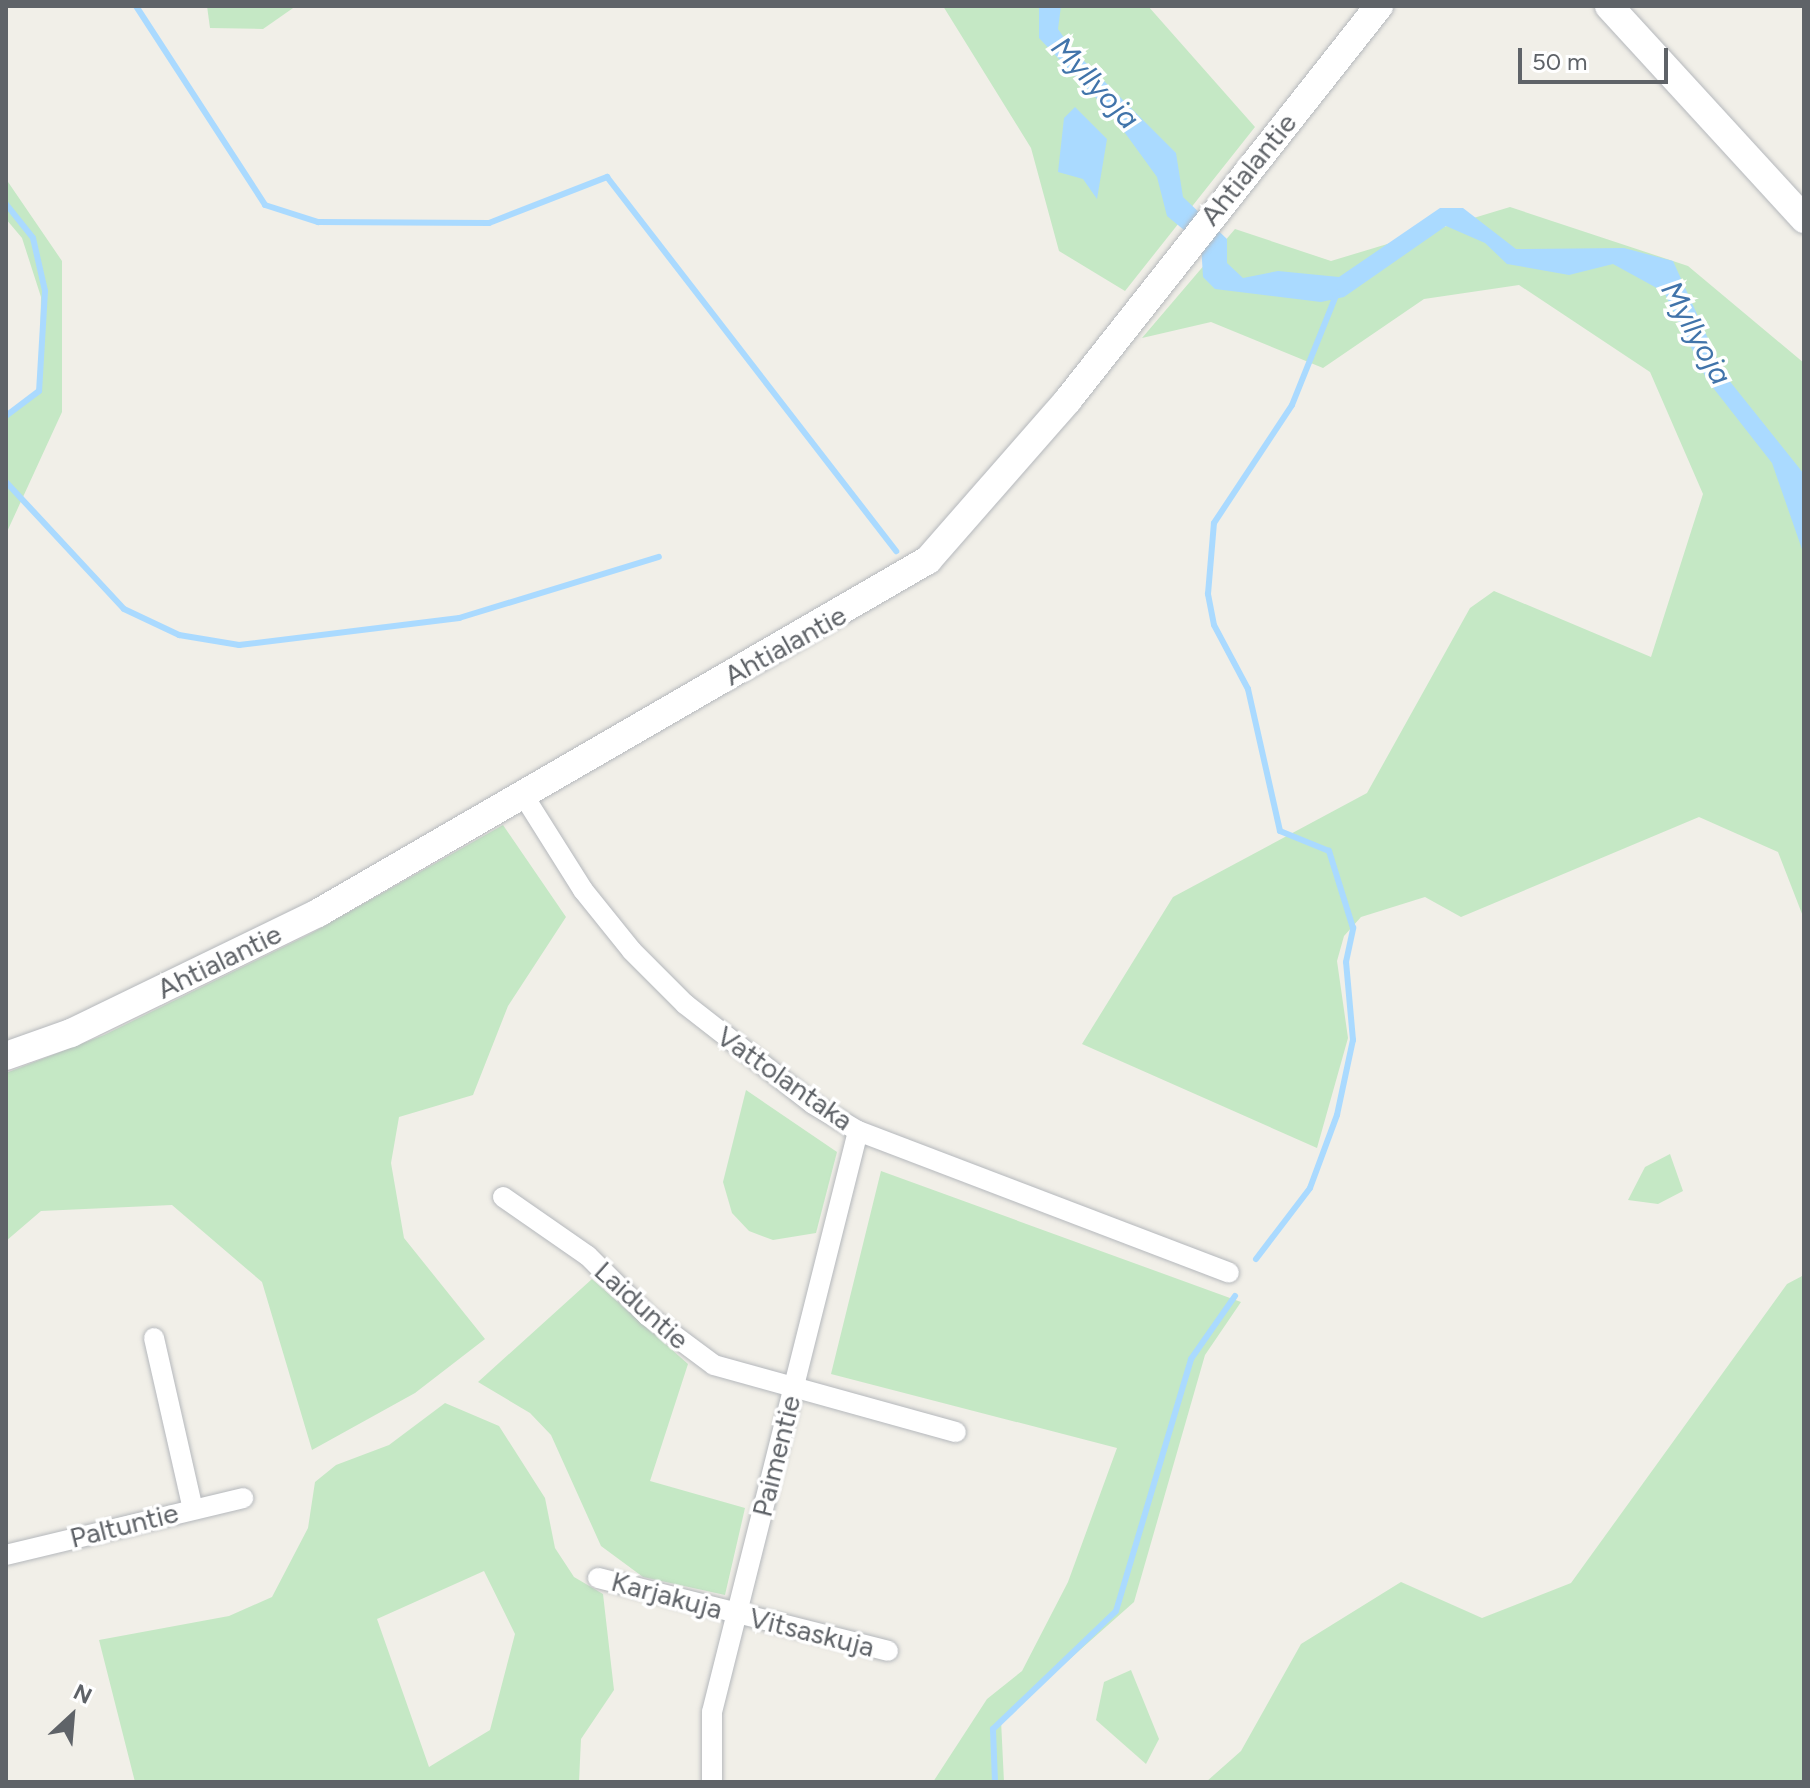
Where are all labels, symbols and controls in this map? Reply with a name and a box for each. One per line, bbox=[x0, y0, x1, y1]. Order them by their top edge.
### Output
water label: Myllyoja bbox=[1043, 30, 1147, 136]
scale bar bbox=[1522, 32, 1672, 82]
text: 50 m bbox=[1532, 47, 1588, 76]
street label: Ahtialantie bbox=[1193, 106, 1303, 232]
water label: Myllyoja bbox=[1653, 275, 1739, 391]
street label: Ahtialantie bbox=[718, 598, 852, 692]
street label: Ahtialantie bbox=[151, 916, 287, 1006]
street label: Vattolantaka bbox=[711, 1019, 859, 1137]
street label: Laiduntie bbox=[588, 1254, 696, 1356]
street label: Paimentie bbox=[745, 1392, 807, 1520]
street label: Paltuntie bbox=[66, 1495, 182, 1555]
street label: Karjakuja bbox=[608, 1564, 726, 1626]
street label: Vitsaskuja bbox=[746, 1600, 878, 1664]
north arrow bbox=[32, 1676, 112, 1756]
text: N bbox=[69, 1678, 96, 1710]

